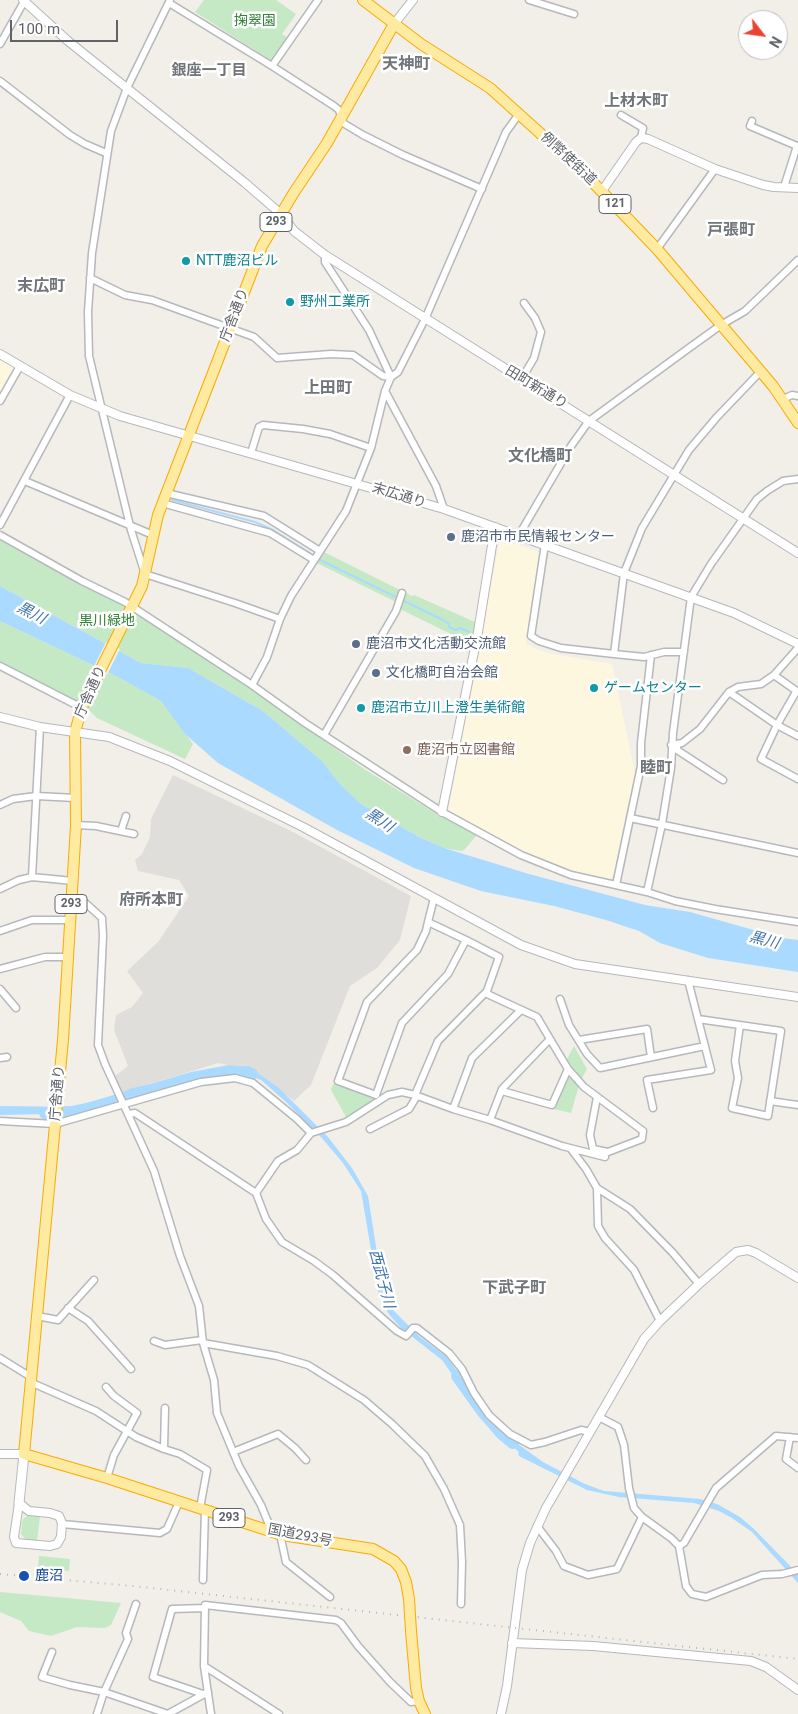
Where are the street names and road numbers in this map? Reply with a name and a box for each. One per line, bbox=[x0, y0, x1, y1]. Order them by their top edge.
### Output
street label: 例幣使街道 bbox=[537, 129, 599, 189]
road number: 121 bbox=[599, 194, 631, 213]
road number: 293 bbox=[260, 212, 292, 232]
street label: 庁舎通り bbox=[217, 286, 253, 344]
street label: 田町新通り bbox=[502, 363, 570, 413]
street label: 末広通り bbox=[370, 480, 428, 512]
street label: 庁舎通り bbox=[72, 663, 110, 721]
road number: 293 bbox=[55, 894, 87, 914]
street label: 庁舎通り bbox=[47, 1064, 69, 1122]
road number: 293 bbox=[213, 1509, 245, 1528]
street label: 国道293号 bbox=[266, 1521, 334, 1551]

